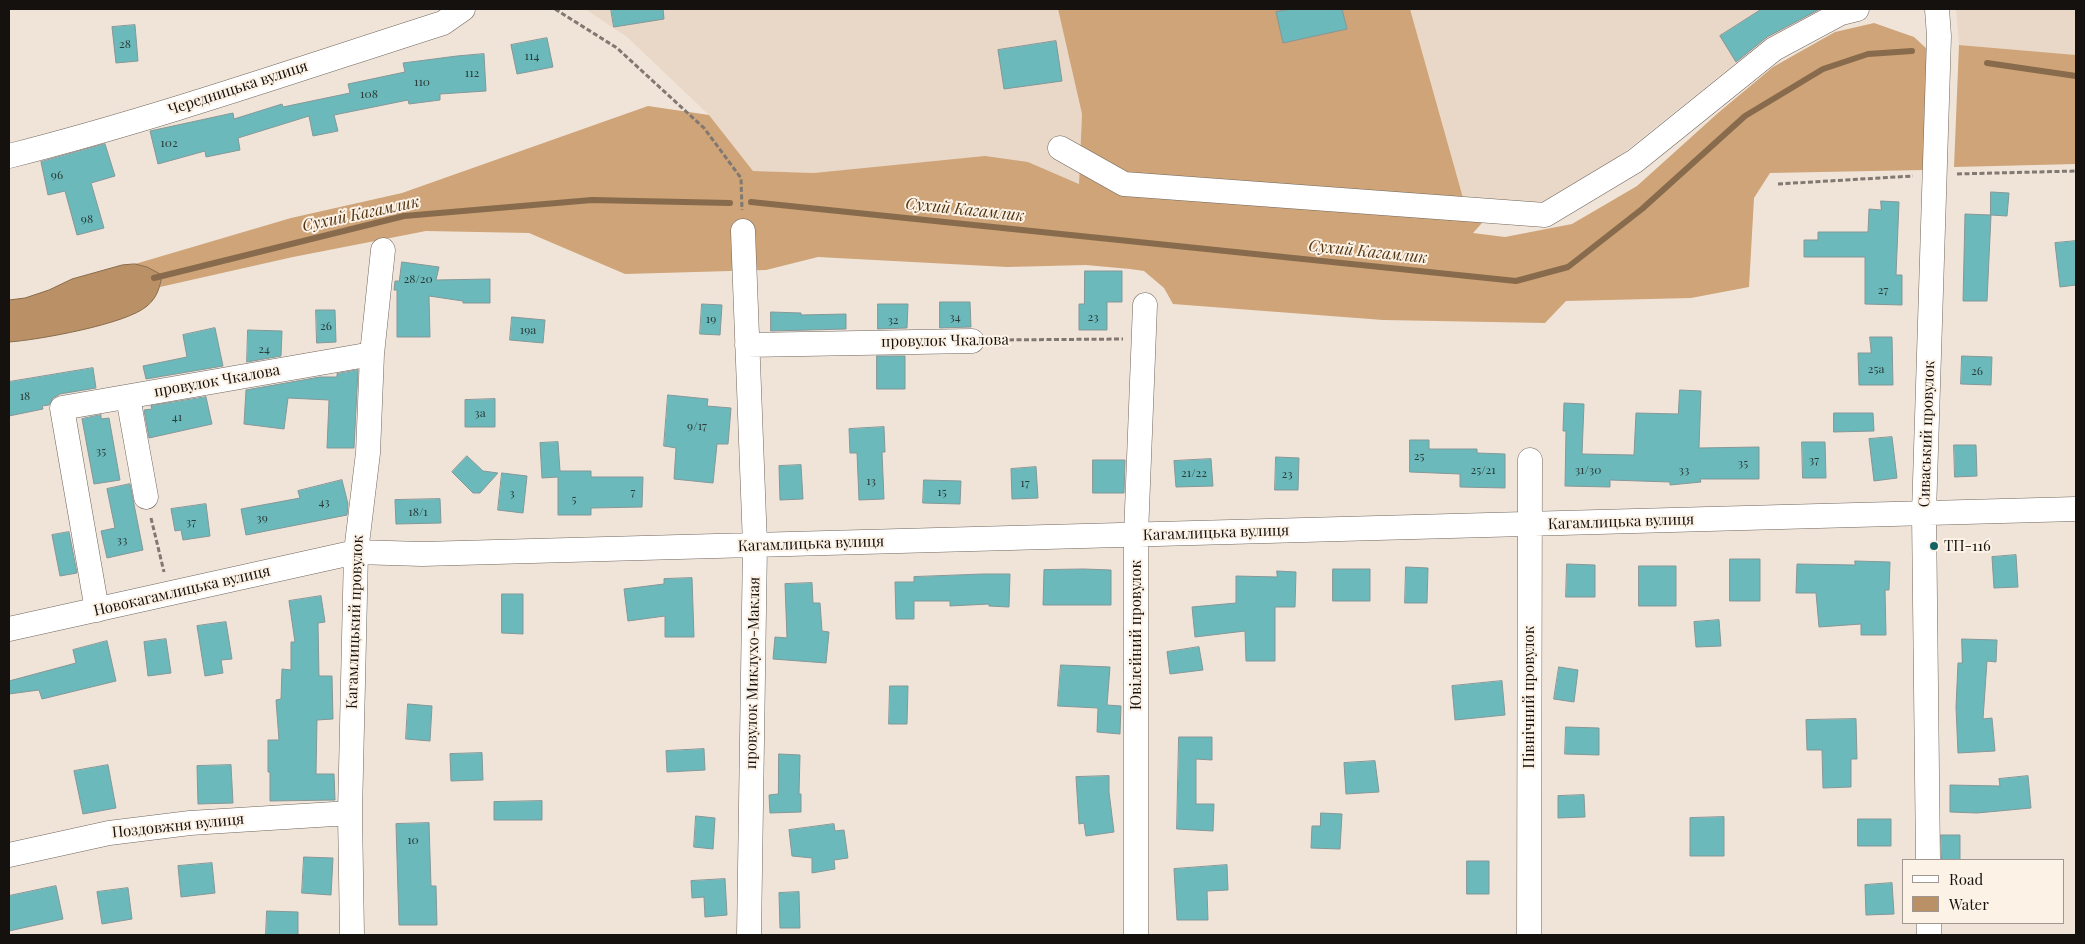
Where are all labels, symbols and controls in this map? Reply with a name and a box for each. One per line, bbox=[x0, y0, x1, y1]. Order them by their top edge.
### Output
house number: 28 bbox=[119, 37, 131, 51]
house number: 114 bbox=[525, 49, 539, 63]
street label: Чередницька вулиця bbox=[166, 57, 310, 119]
house number: 112 bbox=[465, 66, 479, 80]
house number: 110 bbox=[414, 75, 430, 89]
house number: 108 bbox=[360, 87, 378, 101]
house number: 102 bbox=[160, 136, 178, 150]
house number: 96 bbox=[51, 168, 63, 182]
water label: Сухий Кагамлик bbox=[301, 192, 421, 236]
water label: Сухий Кагамлик bbox=[905, 194, 1025, 226]
house number: 98 bbox=[81, 212, 93, 226]
water label: Сухий Кагамлик bbox=[1308, 236, 1428, 268]
house number: 28/20 bbox=[403, 272, 433, 286]
house number: 27 bbox=[1878, 283, 1888, 297]
house number: 34 bbox=[949, 310, 961, 324]
house number: 23 bbox=[1087, 310, 1099, 324]
house number: 19 bbox=[706, 312, 716, 326]
house number: 32 bbox=[887, 313, 899, 327]
house number: 26 bbox=[320, 319, 332, 333]
house number: 19а bbox=[520, 323, 536, 337]
street label: провулок Чкалова bbox=[881, 331, 1009, 351]
house number: 24 bbox=[258, 342, 270, 356]
street label: Сиваський провулок bbox=[1915, 360, 1939, 508]
street label: провулок Чкалова bbox=[153, 361, 281, 401]
house number: 25а bbox=[1868, 362, 1884, 376]
house number: 26 bbox=[1971, 364, 1983, 378]
house number: 18 bbox=[20, 389, 30, 403]
house number: 3а bbox=[474, 406, 486, 420]
house number: 41 bbox=[172, 410, 182, 424]
house number: 9/17 bbox=[687, 419, 707, 433]
house number: 35 bbox=[96, 444, 106, 458]
house number: 25 bbox=[1414, 449, 1424, 463]
house number: 37 bbox=[1809, 453, 1819, 467]
house number: 35 bbox=[1738, 456, 1748, 470]
house number: 25/21 bbox=[1470, 463, 1496, 477]
house number: 31/30 bbox=[1575, 463, 1601, 477]
house number: 33 bbox=[1679, 463, 1689, 477]
house number: 21/22 bbox=[1181, 466, 1207, 480]
house number: 23 bbox=[1281, 467, 1293, 481]
house number: 13 bbox=[866, 474, 876, 488]
house number: 17 bbox=[1020, 476, 1030, 490]
house number: 7 bbox=[631, 485, 635, 499]
house number: 15 bbox=[937, 485, 947, 499]
house number: 3 bbox=[509, 486, 515, 500]
house number: 5 bbox=[572, 492, 576, 506]
house number: 43 bbox=[318, 495, 330, 509]
house number: 18/1 bbox=[408, 505, 428, 519]
street label: Кагамлицька вулиця bbox=[1547, 510, 1695, 534]
house number: 39 bbox=[256, 511, 268, 525]
house number: 37 bbox=[186, 515, 196, 529]
street label: Кагамлицька вулиця bbox=[1142, 521, 1290, 545]
street label: Кагамлицька вулиця bbox=[737, 532, 885, 556]
house number: 33 bbox=[117, 533, 127, 547]
street label: Кагамлицький провулок bbox=[343, 535, 367, 709]
place label: ТП-116 bbox=[1944, 537, 1991, 555]
marker: ТП-116 bbox=[1928, 540, 1940, 552]
street label: Ювілейний провулок bbox=[1127, 560, 1145, 710]
street label: Новокагамлицька вулиця bbox=[92, 562, 272, 620]
street label: провулок Миклухо-Маклая bbox=[742, 577, 764, 769]
street label: Північний провулок bbox=[1520, 626, 1538, 768]
street label: Поздовжня вулиця bbox=[111, 810, 245, 842]
house number: 10 bbox=[407, 833, 419, 847]
legend bbox=[1902, 859, 2065, 924]
text: Road bbox=[1949, 869, 1983, 889]
text: Water bbox=[1949, 894, 1989, 914]

